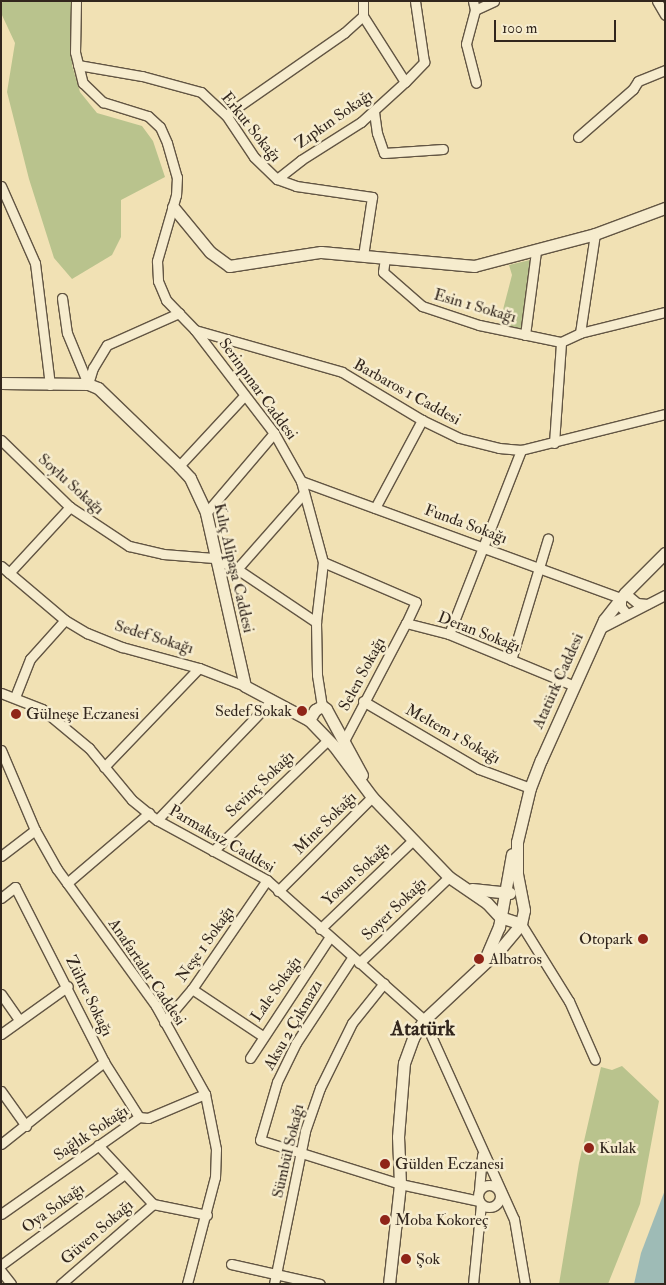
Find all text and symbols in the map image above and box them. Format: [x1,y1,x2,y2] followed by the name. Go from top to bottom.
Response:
[496,10,618,42] scale bar
[502,19,537,38] text: 100 m
[291,85,377,153] street label: Zıpkın Sokağı
[217,88,285,166] street label: Erkut Sokağı
[432,285,518,327] street label: Esin 1 Sokağı
[215,334,301,444] street label: Serinpınar Caddesi
[350,355,464,429] street label: Barbaros 1 Caddesi
[34,449,108,519] street label: Soylu Sokağı
[422,500,510,548] street label: Funda Sokağı
[210,501,258,635] street label: Kılıç Alipaşa Caddesi
[435,608,523,656] street label: Deran Sokağı
[112,616,196,658] street label: Sedef Sokağı
[528,630,588,732] street label: Atatürk Caddesi
[335,634,389,714] street label: Selen Sokağı
[402,700,504,768] street label: Meltem 1 Sokağı
[215,701,292,721] place label: Sedef Sokak
[26,704,139,724] place label: Gülneşe Eczanesi
[296,705,308,717] marker: Sedef Sokak
[10,708,22,720] marker: Gülneşe Eczanesi
[222,747,298,821] street label: Sevinç Sokağı
[290,788,360,858] street label: Mine Sokağı
[166,801,278,877] street label: Parmaksız Caddesi
[318,838,394,910] street label: Yosun Sokağı
[358,874,430,944] street label: Soyer Sokağı
[172,902,238,986] street label: Neşe 1 Sokağı
[104,915,190,1029] street label: Anafartalar Caddesi
[579,929,633,949] place label: Otopark
[637,933,649,945] marker: Otopark
[489,949,542,969] place label: Albatros
[61,953,117,1039] street label: Zühre Sokağı
[247,953,305,1025] street label: Lale Sokağı
[473,953,485,965] marker: Albatros
[259,977,327,1073] street label: Aksu 2 Çıkmazı
[391,1016,455,1042] district label: Atatürk
[50,1101,132,1165] street label: Sağlık Sokağı
[268,1102,308,1200] street label: Sümbül Sokağı
[599,1138,637,1158] place label: Kulak
[583,1142,595,1154] marker: Kulak
[395,1154,504,1174] place label: Gülden Eczanesi
[379,1158,391,1170] marker: Gülden Eczanesi
[18,1179,88,1237] street label: Oya Sokağı
[57,1195,137,1269] street label: Güven Sokağı
[395,1210,488,1230] place label: Moba Kokoreç
[379,1214,391,1226] marker: Moba Kokoreç
[416,1249,440,1269] place label: Şok
[400,1253,412,1265] marker: Şok

